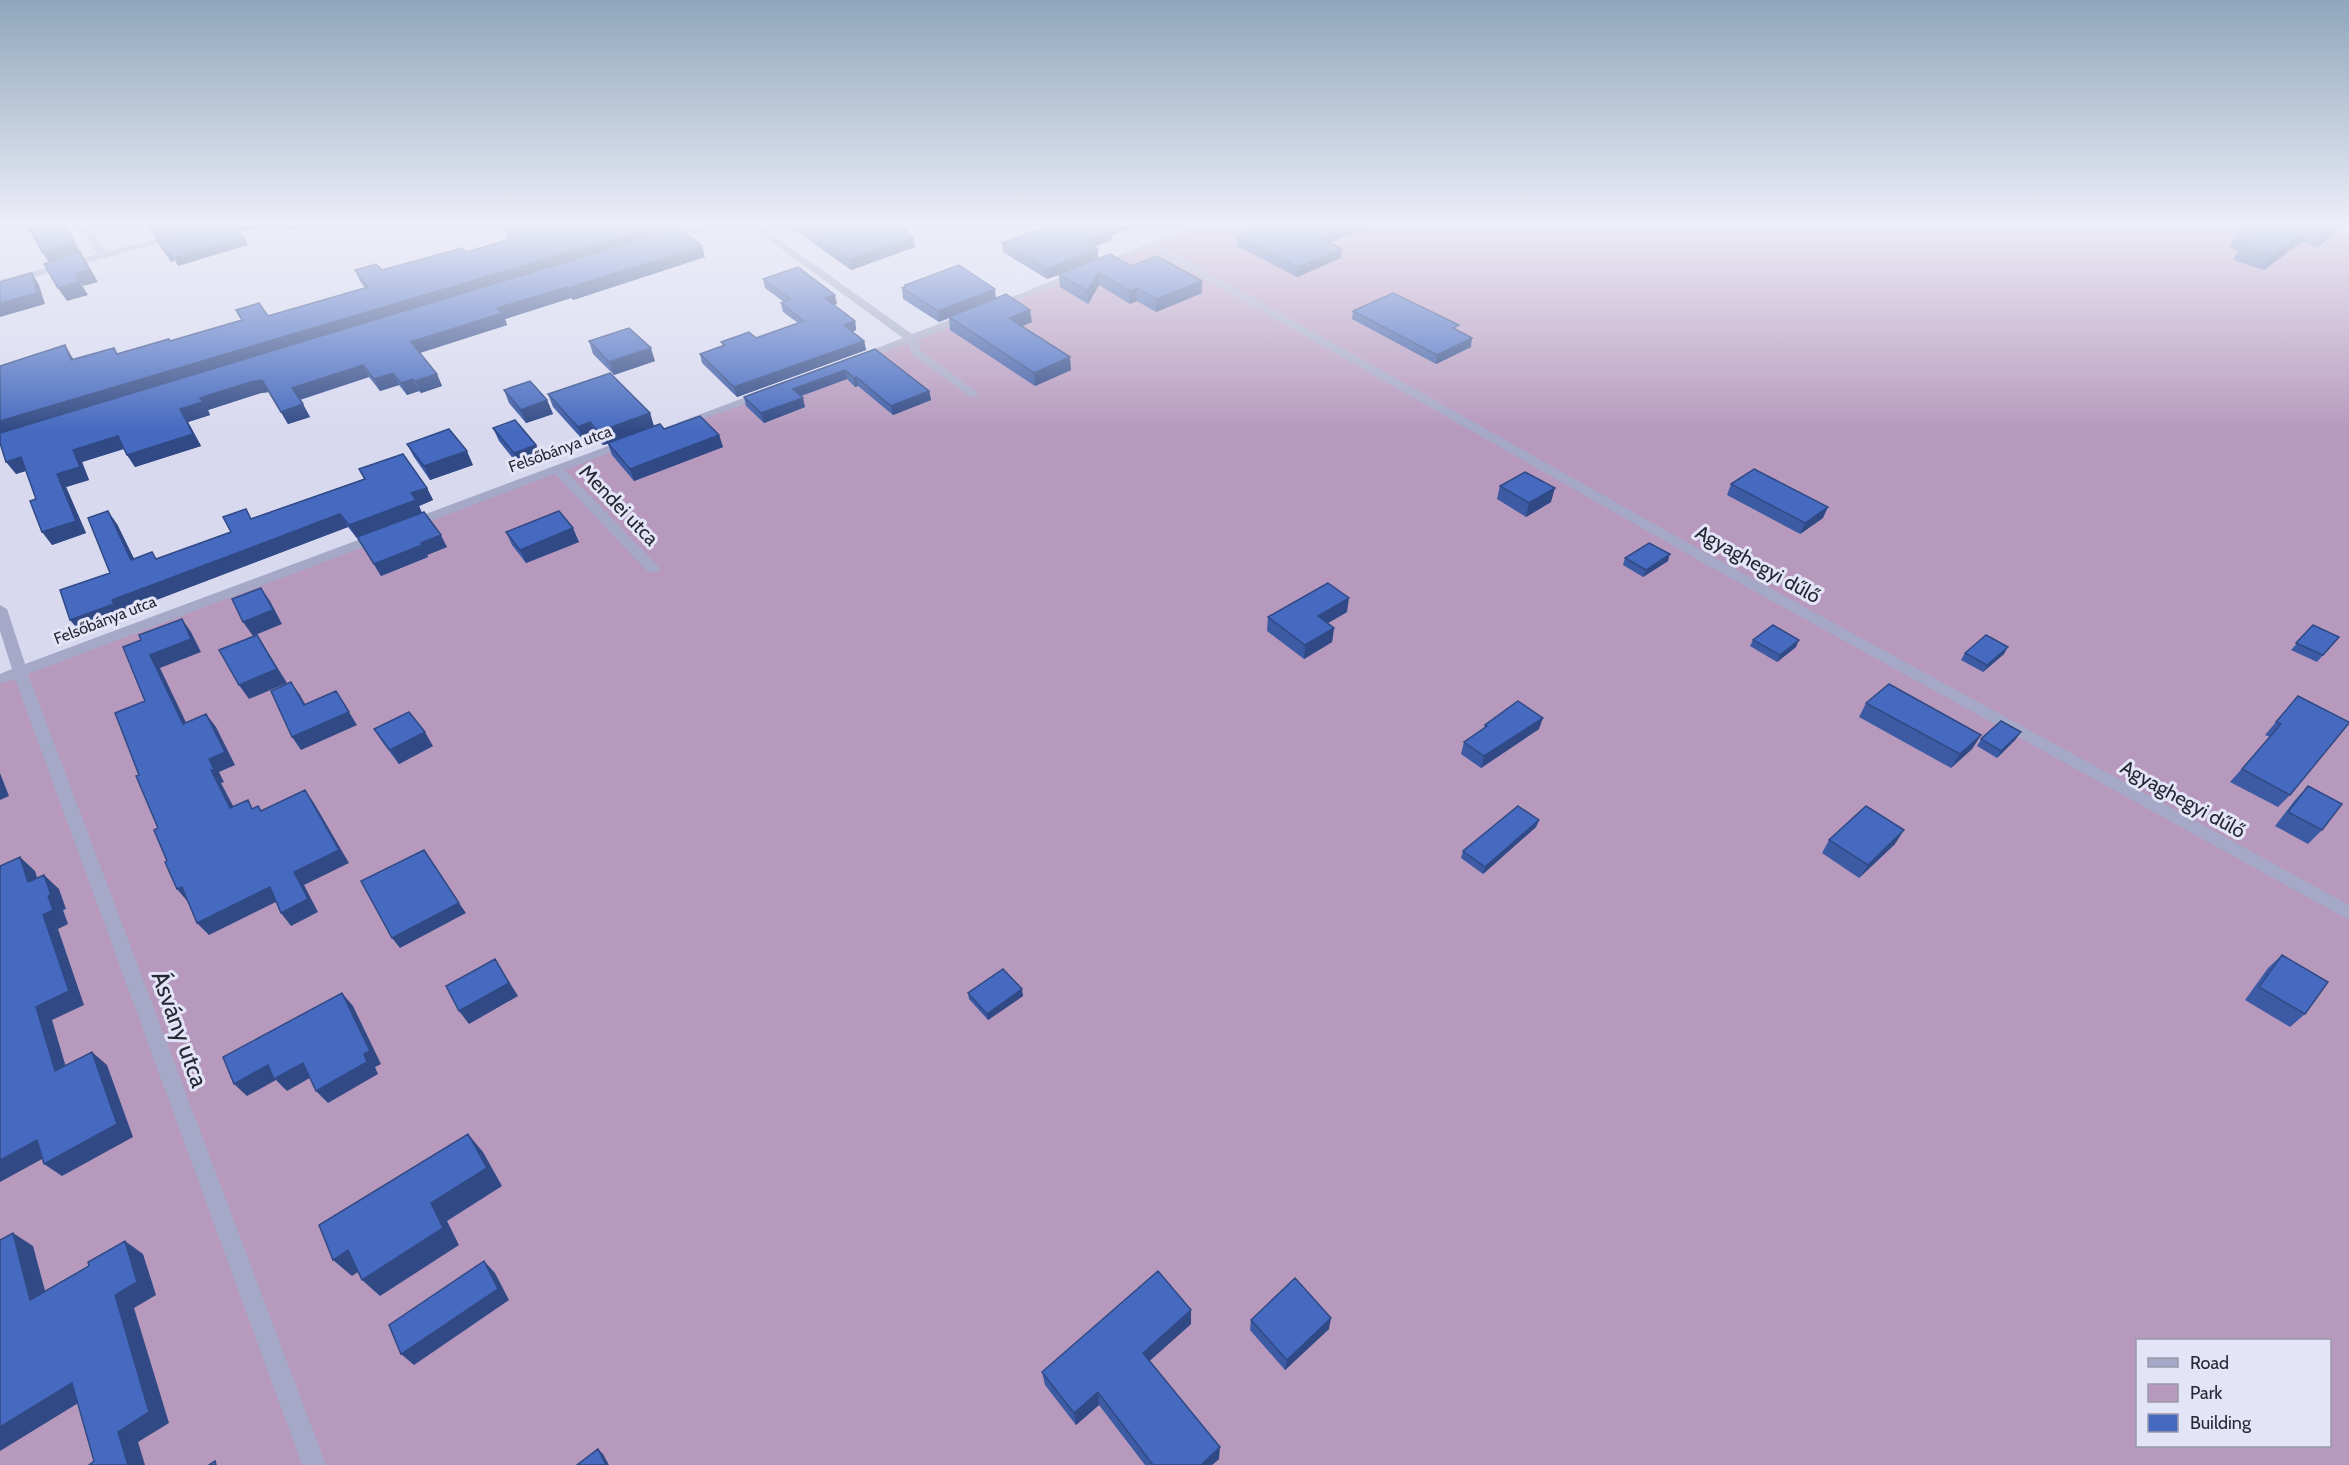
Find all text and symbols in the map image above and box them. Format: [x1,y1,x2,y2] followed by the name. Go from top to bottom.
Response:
[506,421,614,476] street label: Felsőbánya utca
[574,460,664,551] street label: Mendei utca
[1691,520,1825,608] street label: Agyaghegyi dűlő
[51,592,159,648] street label: Felsőbánya utca
[2116,755,2250,843] street label: Agyaghegyi dűlő
[146,967,215,1091] street label: Ásvány utca
[2136,1339,2331,1447] legend
[2190,1352,2229,1374] text: Road
[2190,1382,2223,1404] text: Park
[2190,1412,2252,1434] text: Building

